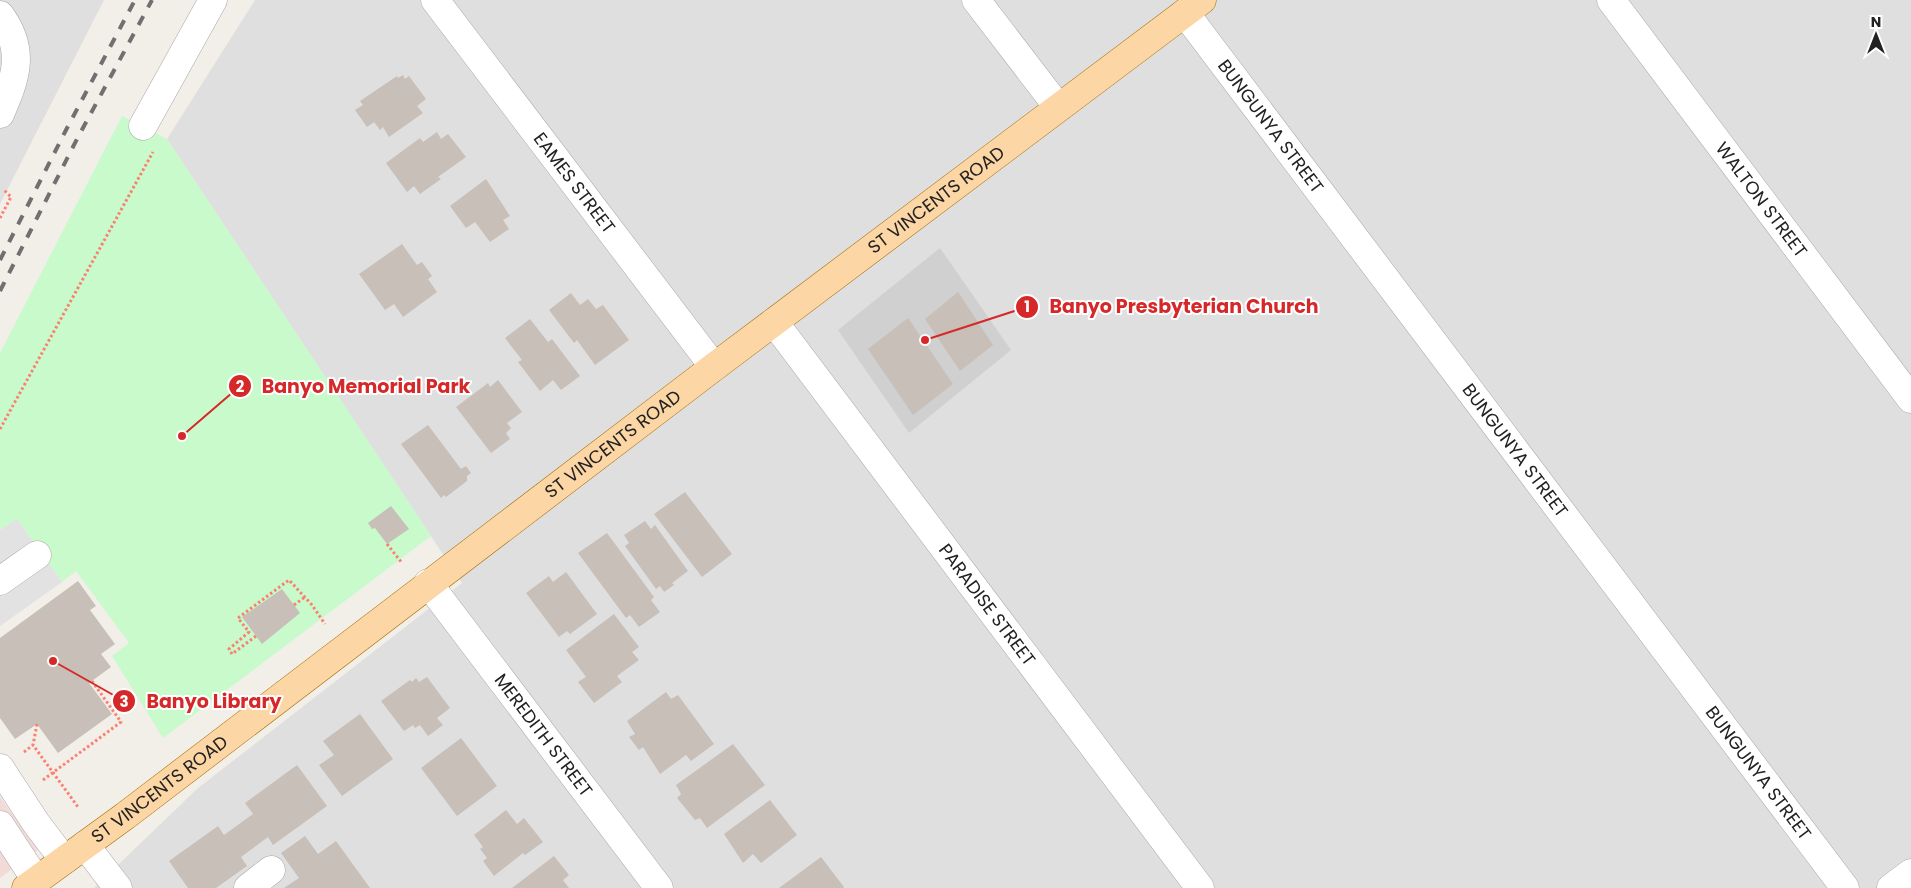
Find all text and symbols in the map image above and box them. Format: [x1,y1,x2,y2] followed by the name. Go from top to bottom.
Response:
[1851,10,1901,60] north arrow
[1871,12,1881,32] text: N
[1212,54,1330,198] street label: BUNGUNYA STREET
[528,127,621,239] street label: EAMES STREET
[1710,137,1813,263] street label: WALTON STREET
[862,140,1009,259] street label: ST VINCENTS ROAD
[1014,290,1328,324] callout: Banyo Presbyterian Church
[1050,293,1318,320] text: Banyo Presbyterian Church
[1024,296,1030,317] text: 1
[227,369,481,403] callout: Banyo Memorial Park
[262,373,471,400] text: Banyo Memorial Park
[236,376,245,397] text: 2
[1457,378,1574,522] street label: BUNGUNYA STREET
[539,384,686,504] street label: ST VINCENTS ROAD
[933,538,1042,671] street label: PARADISE STREET
[489,668,599,802] street label: MEREDITH STREET
[111,684,292,718] callout: Banyo Library
[146,688,283,715] text: Banyo Library
[119,691,129,712] text: 3
[1700,701,1817,845] street label: BUNGUNYA STREET
[86,729,233,849] street label: ST VINCENTS ROAD

